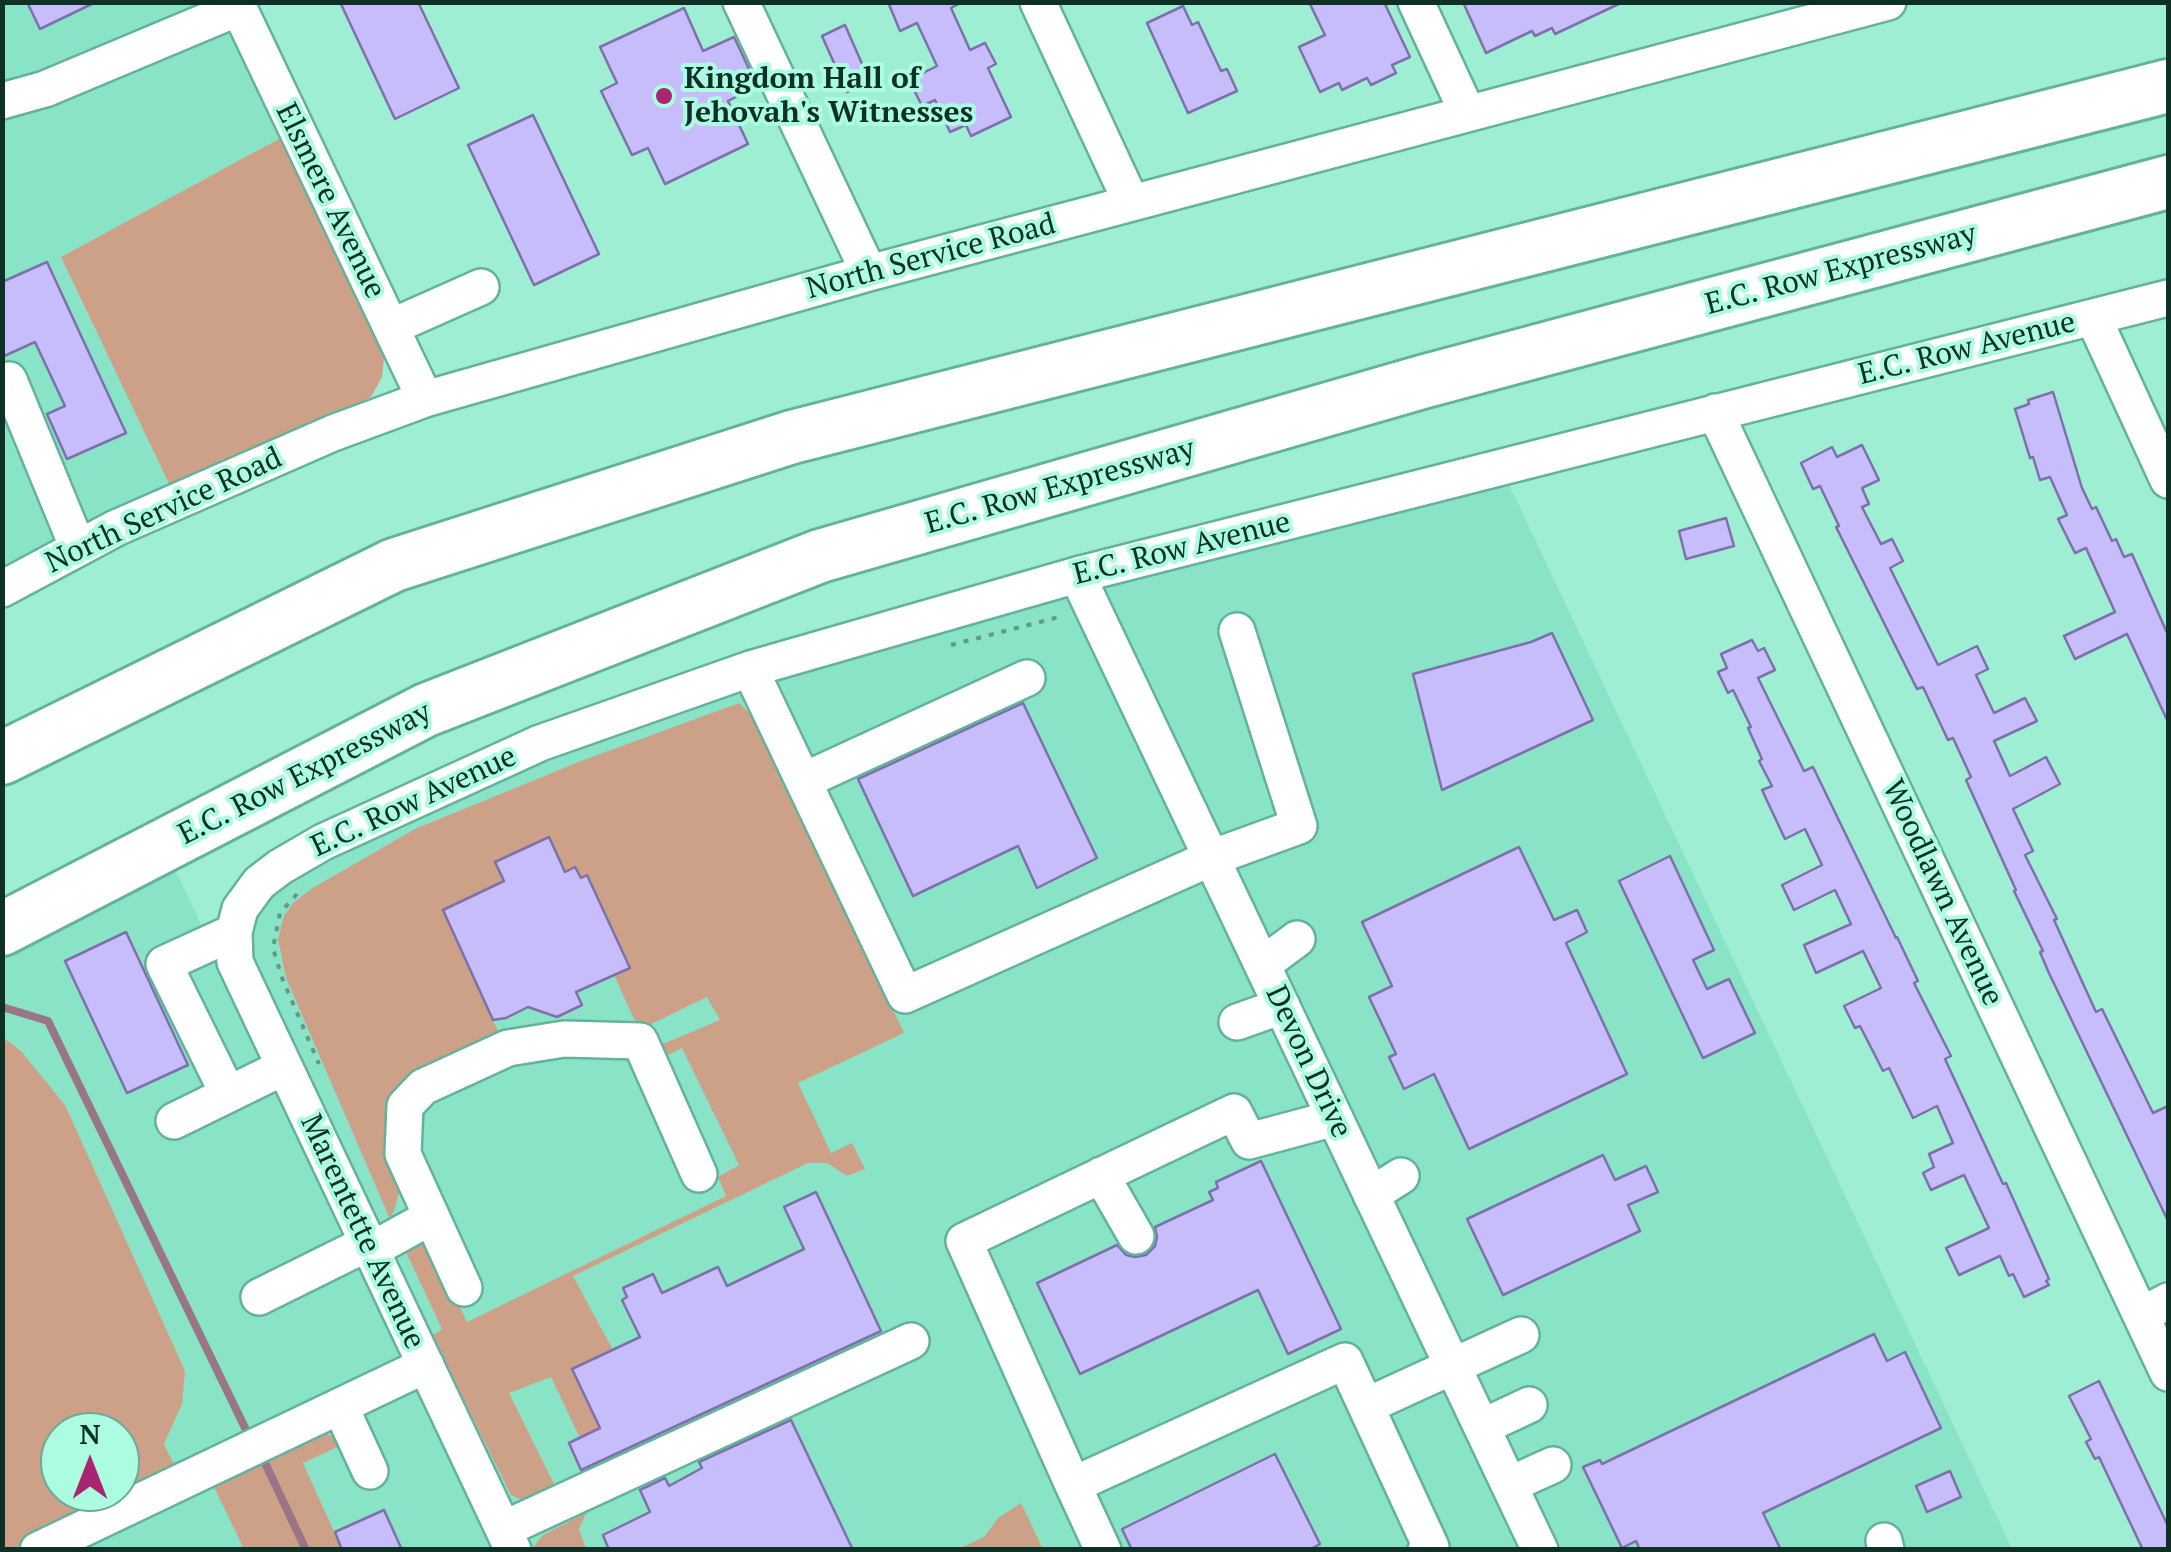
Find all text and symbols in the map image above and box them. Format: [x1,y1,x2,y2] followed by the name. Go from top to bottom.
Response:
[684,61,973,132] place label: Kingdom Hall of Jehovah's Witnesses
[653,85,675,107] marker: Kingdom Hall of Jehovah's Witnesses
[267,98,393,304] street label: Elsmere Avenue
[803,206,1059,308] street label: North Service Road
[1702,217,1980,323] street label: E.C. Row Expressway
[1855,305,2079,393] street label: E.C. Row Avenue
[921,431,1199,543] street label: E.C. Row Expressway
[40,441,288,581] street label: North Service Road
[1070,505,1294,593] street label: E.C. Row Avenue
[173,695,437,853] street label: E.C. Row Expressway
[306,739,522,865] street label: E.C. Row Avenue
[1874,774,2010,1012] street label: Woodlawn Avenue
[1257,980,1359,1144] street label: Devon Drive
[292,1109,432,1355] street label: Marentette Avenue
[40,1412,140,1512] north arrow
[79,1415,101,1452] text: N

